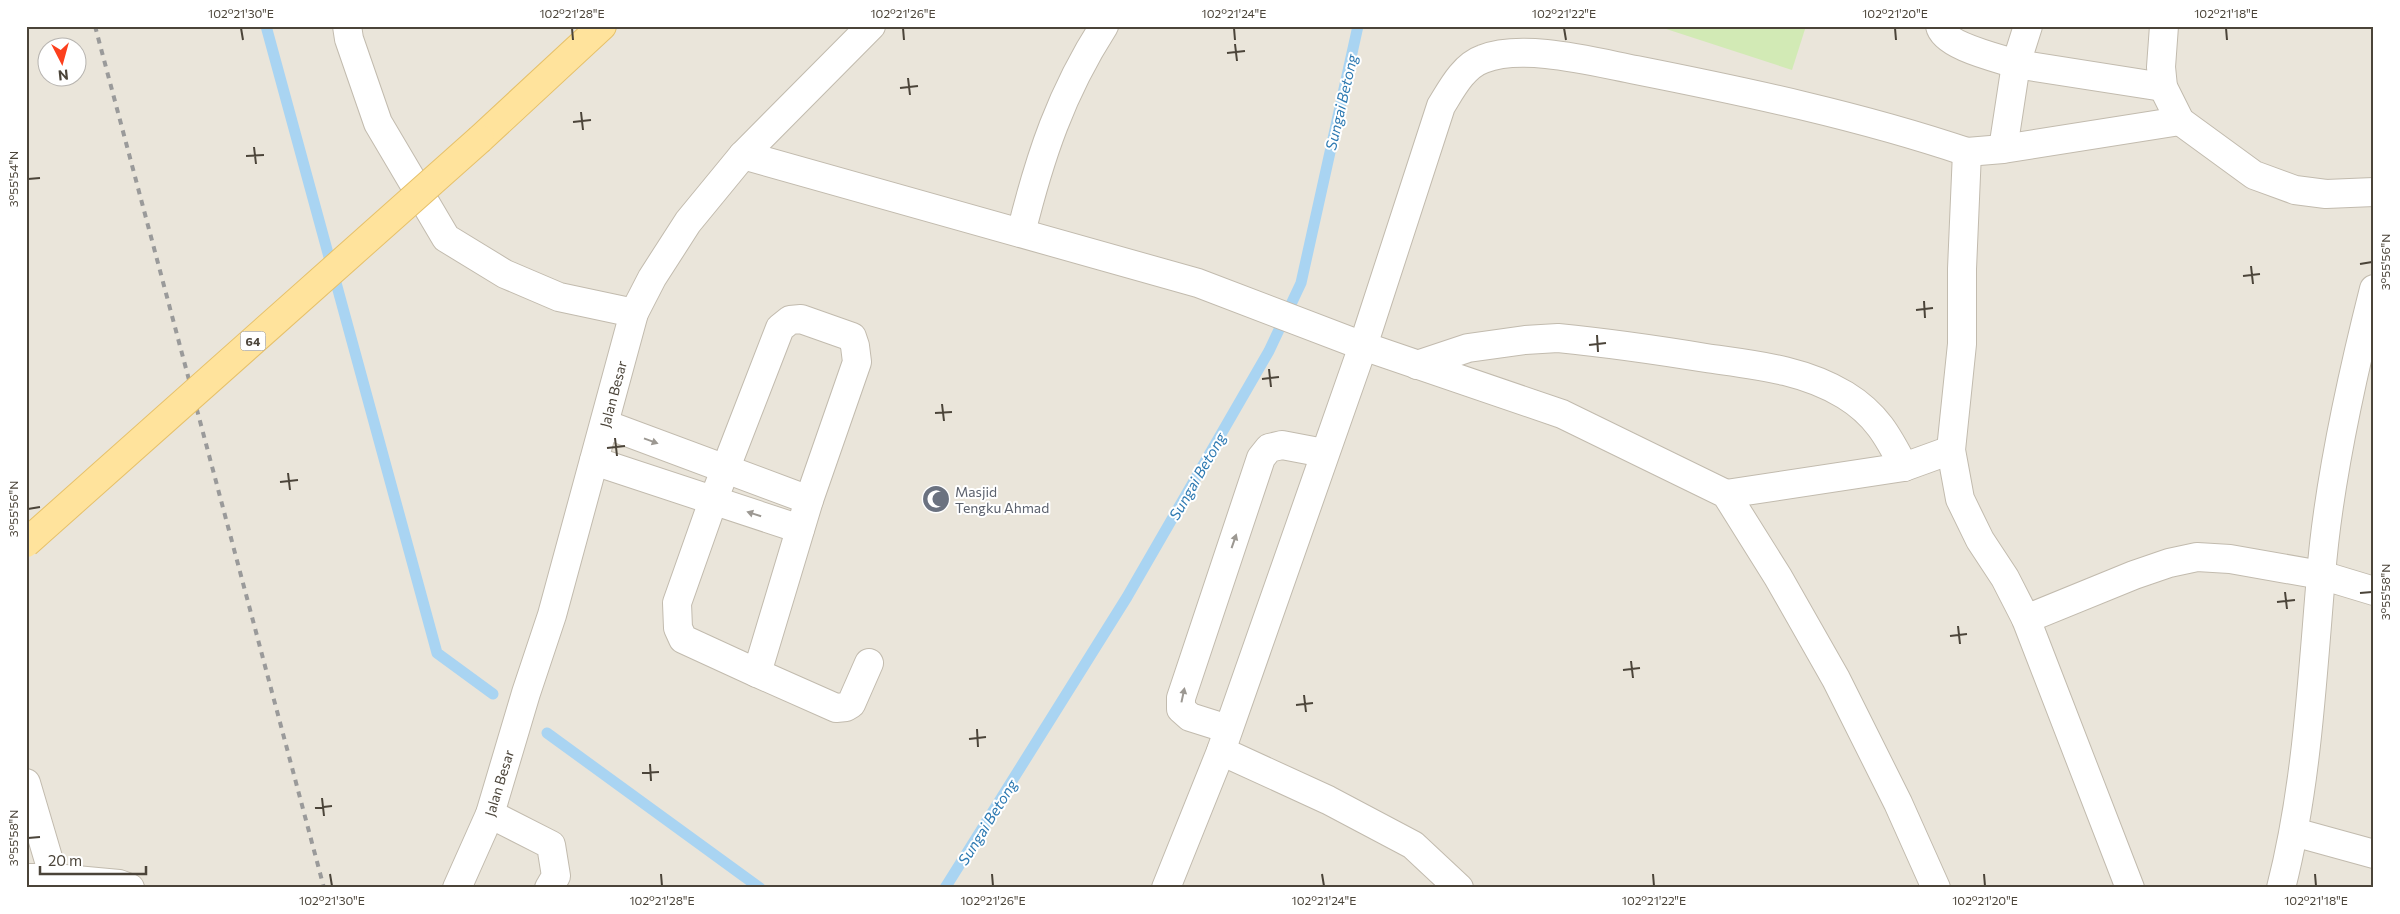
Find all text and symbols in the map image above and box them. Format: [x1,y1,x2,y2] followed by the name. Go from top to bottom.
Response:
[208,6,274,20] text: 102°21'30"E
[539,6,605,20] text: 102°21'28"E
[870,6,936,20] text: 102°21'26"E
[1202,6,1266,20] text: 102°21'24"E
[1532,6,1596,20] text: 102°21'22"E
[1862,6,1928,20] text: 102°21'20"E
[2194,6,2258,20] text: 102°21'18"E
[38,38,88,88] north arrow
[1321,52,1361,152] water label: Sungai Betong
[57,66,70,84] text: N
[6,151,20,207] text: 3°55'54"N
[2378,234,2392,290] text: 3°55'56"N
[240,332,266,351] road number: 64
[596,358,630,429] street label: Jalan Besar
[1165,428,1230,523] water label: Sungai Betong
[644,437,659,445] one-way arrow
[6,481,20,537] text: 3°55'56"N
[955,483,1049,516] place label: Masjid Tengku Ahmad
[921,484,951,514] mosque icon: Masjid Tengku Ahmad
[746,510,761,518] one-way arrow
[1230,533,1238,548] one-way arrow
[2378,564,2392,620] text: 3°55'58"N
[1179,687,1187,702] one-way arrow
[481,747,517,818] street label: Jalan Besar
[954,775,1021,868] water label: Sungai Betong
[6,810,20,866] text: 3°55'58"N
[40,844,146,876] scale bar
[48,851,82,869] text: 20 m
[299,893,365,907] text: 102°21'30"E
[629,893,695,907] text: 102°21'28"E
[960,893,1026,907] text: 102°21'26"E
[1292,893,1356,907] text: 102°21'24"E
[1622,893,1686,907] text: 102°21'22"E
[1952,893,2018,907] text: 102°21'20"E
[2284,893,2348,907] text: 102°21'18"E

